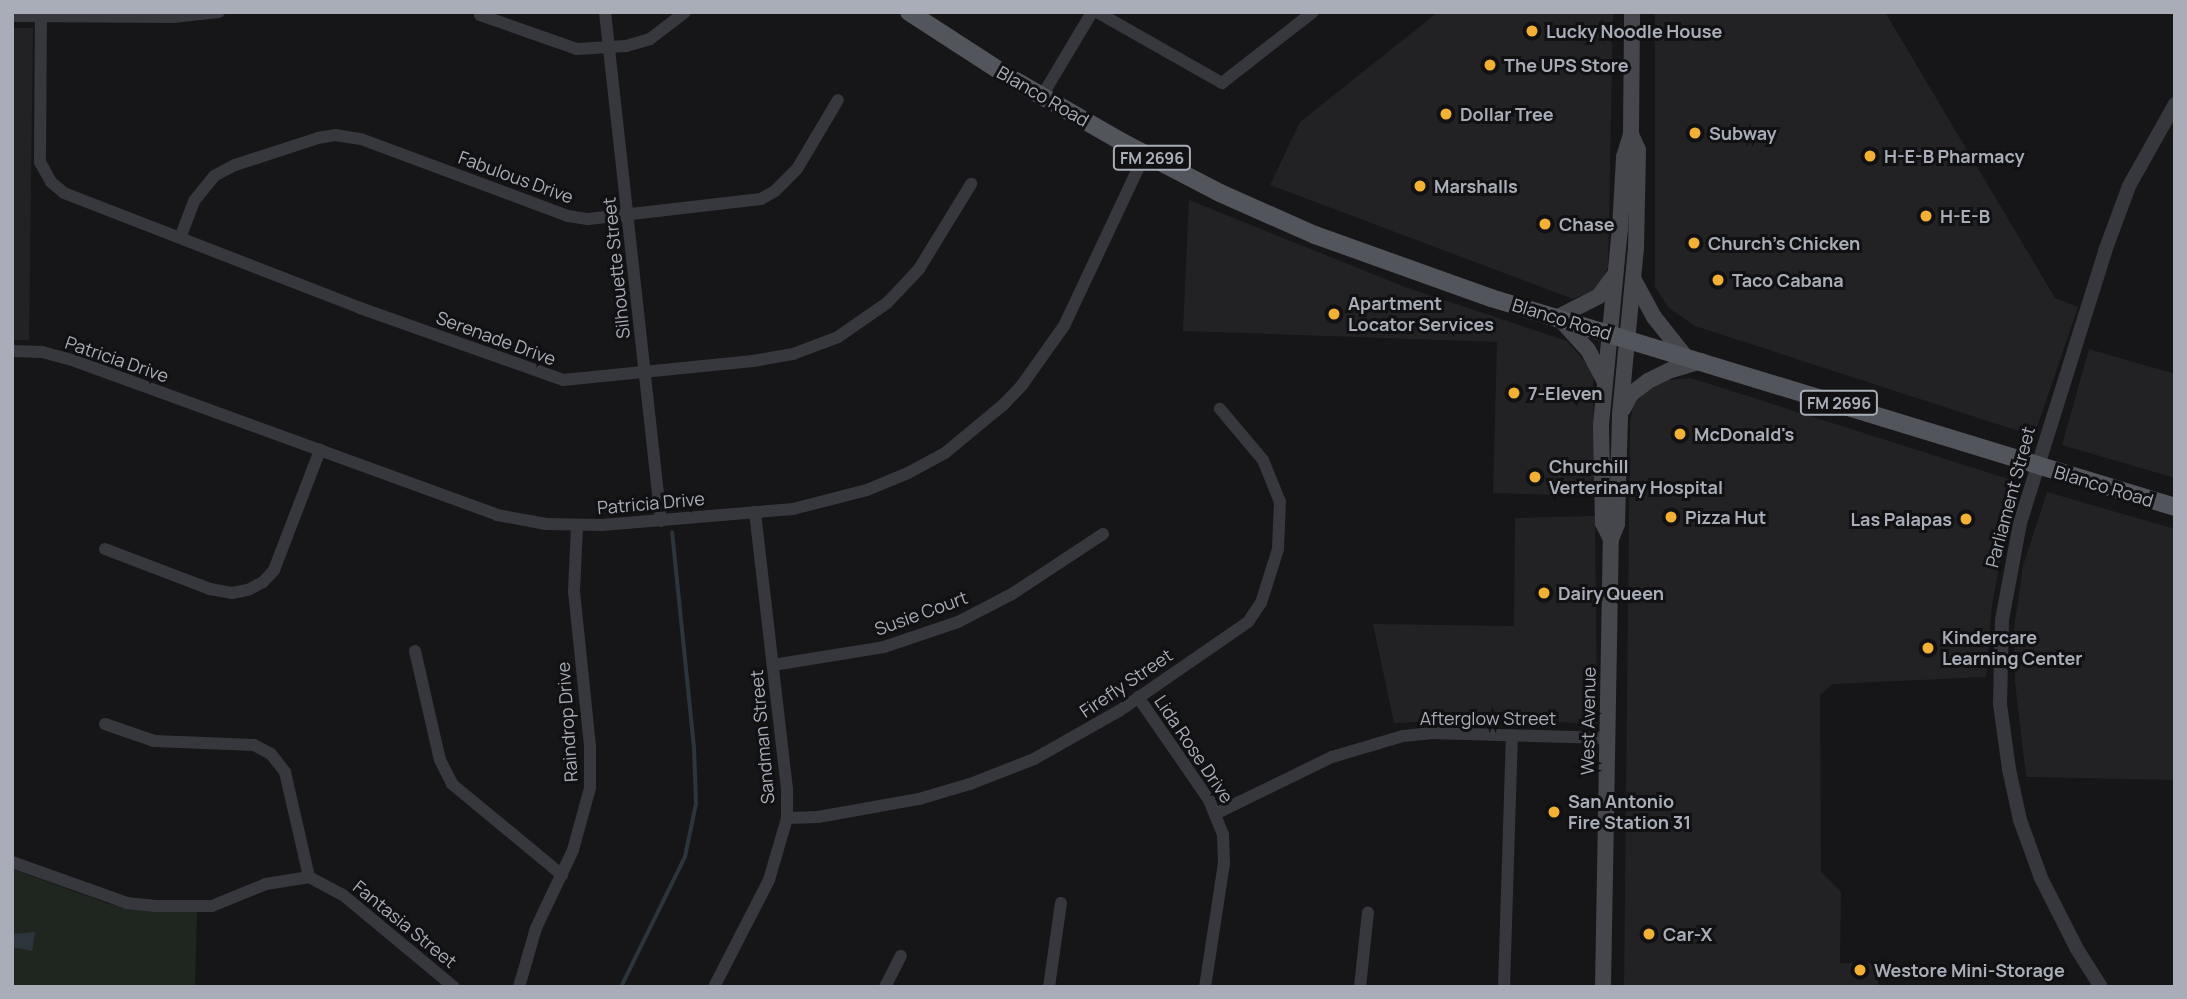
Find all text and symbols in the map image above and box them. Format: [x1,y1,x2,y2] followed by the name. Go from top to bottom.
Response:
[1546,20,1722,42] place label: Lucky Noodle House
[1524,23,1540,39] marker: Lucky Noodle House
[1504,54,1629,76] place label: The UPS Store
[1482,57,1498,73] marker: The UPS Store
[993,61,1093,131] street label: Blanco Road
[1460,103,1554,125] place label: Dollar Tree
[1438,106,1454,122] marker: Dollar Tree
[1709,122,1777,144] place label: Subway
[1687,125,1703,141] marker: Subway
[1884,145,2025,167] place label: H-E-B Pharmacy
[456,146,576,208] street label: Fabulous Drive
[1112,146,1192,170] road number: FM 2696
[1862,148,1878,164] marker: H-E-B Pharmacy
[1434,175,1518,197] place label: Marshalls
[1412,178,1428,194] marker: Marshalls
[598,196,634,340] street label: Silhouette Street
[1940,205,1990,227] place label: H-E-B
[1918,208,1934,224] marker: H-E-B
[1559,213,1615,235] place label: Chase
[1537,216,1553,232] marker: Chase
[1708,232,1860,254] place label: Church's Chicken
[1686,235,1702,251] marker: Church's Chicken
[1732,269,1844,291] place label: Taco Cabana
[1710,272,1726,288] marker: Taco Cabana
[1348,293,1494,336] place label: Apartment Locator Services
[1510,294,1614,344] street label: Blanco Road
[433,306,559,370] street label: Serenade Drive
[1326,306,1342,322] marker: Apartment Locator Services
[62,331,172,387] street label: Patricia Drive
[1528,382,1603,404] place label: 7-Eleven
[1506,385,1522,401] marker: 7-Eleven
[1799,390,1879,416] road number: FM 2696
[1694,423,1794,445] place label: McDonald's
[1981,424,2039,570] street label: Parliament Street
[1672,426,1688,442] marker: McDonald's
[1549,456,1723,498] place label: Churchill Verterinary Hospital
[2052,461,2156,511] street label: Blanco Road
[1527,469,1543,485] marker: Churchill Verterinary Hospital
[596,488,706,518] street label: Patricia Drive
[1685,506,1766,528] place label: Pizza Hut
[1850,508,1952,530] place label: Las Palapas
[1663,509,1679,525] marker: Pizza Hut
[1958,511,1974,527] marker: Las Palapas
[1558,582,1664,604] place label: Dairy Queen
[1536,585,1552,601] marker: Dairy Queen
[872,586,970,640] street label: Susie Court
[1942,627,2082,670] place label: Kindercare Learning Center
[1920,640,1936,656] marker: Kindercare Learning Center
[1075,644,1177,722] street label: Firefly Street
[552,661,582,783] street label: Raindrop Drive
[1576,667,1600,775] street label: West Avenue
[745,669,779,805] street label: Sandman Street
[1150,691,1238,807] street label: Lida Rose Drive
[1420,707,1556,729] street label: Afterglow Street
[1568,791,1691,834] place label: San Antonio Fire Station 31
[1546,804,1562,820] marker: San Antonio Fire Station 31
[349,876,461,972] street label: Fantasia Street
[1663,923,1712,945] place label: Car-X
[1641,926,1657,942] marker: Car-X
[1874,959,2065,981] place label: Westore Mini-Storage
[1852,962,1868,978] marker: Westore Mini-Storage

